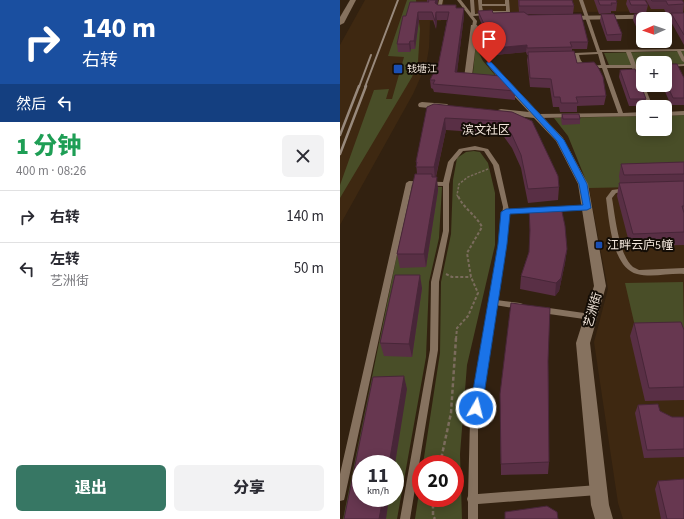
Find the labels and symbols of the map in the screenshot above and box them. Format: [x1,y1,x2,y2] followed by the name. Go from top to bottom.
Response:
[636,12,672,48] north arrow
[472,22,506,63] pin
[407,62,437,76] place label: 钱塘江
[392,63,404,75] marker: 钱塘江
[462,122,510,139] district label: 滨文社区
[607,237,673,254] place label: 江畔云庐5幢
[594,240,604,250] marker: 江畔云庐5幢
[580,290,606,330] street label: 艺洲街
[455,387,497,429] position arrow
[412,455,464,507] speed limit sign: 20

